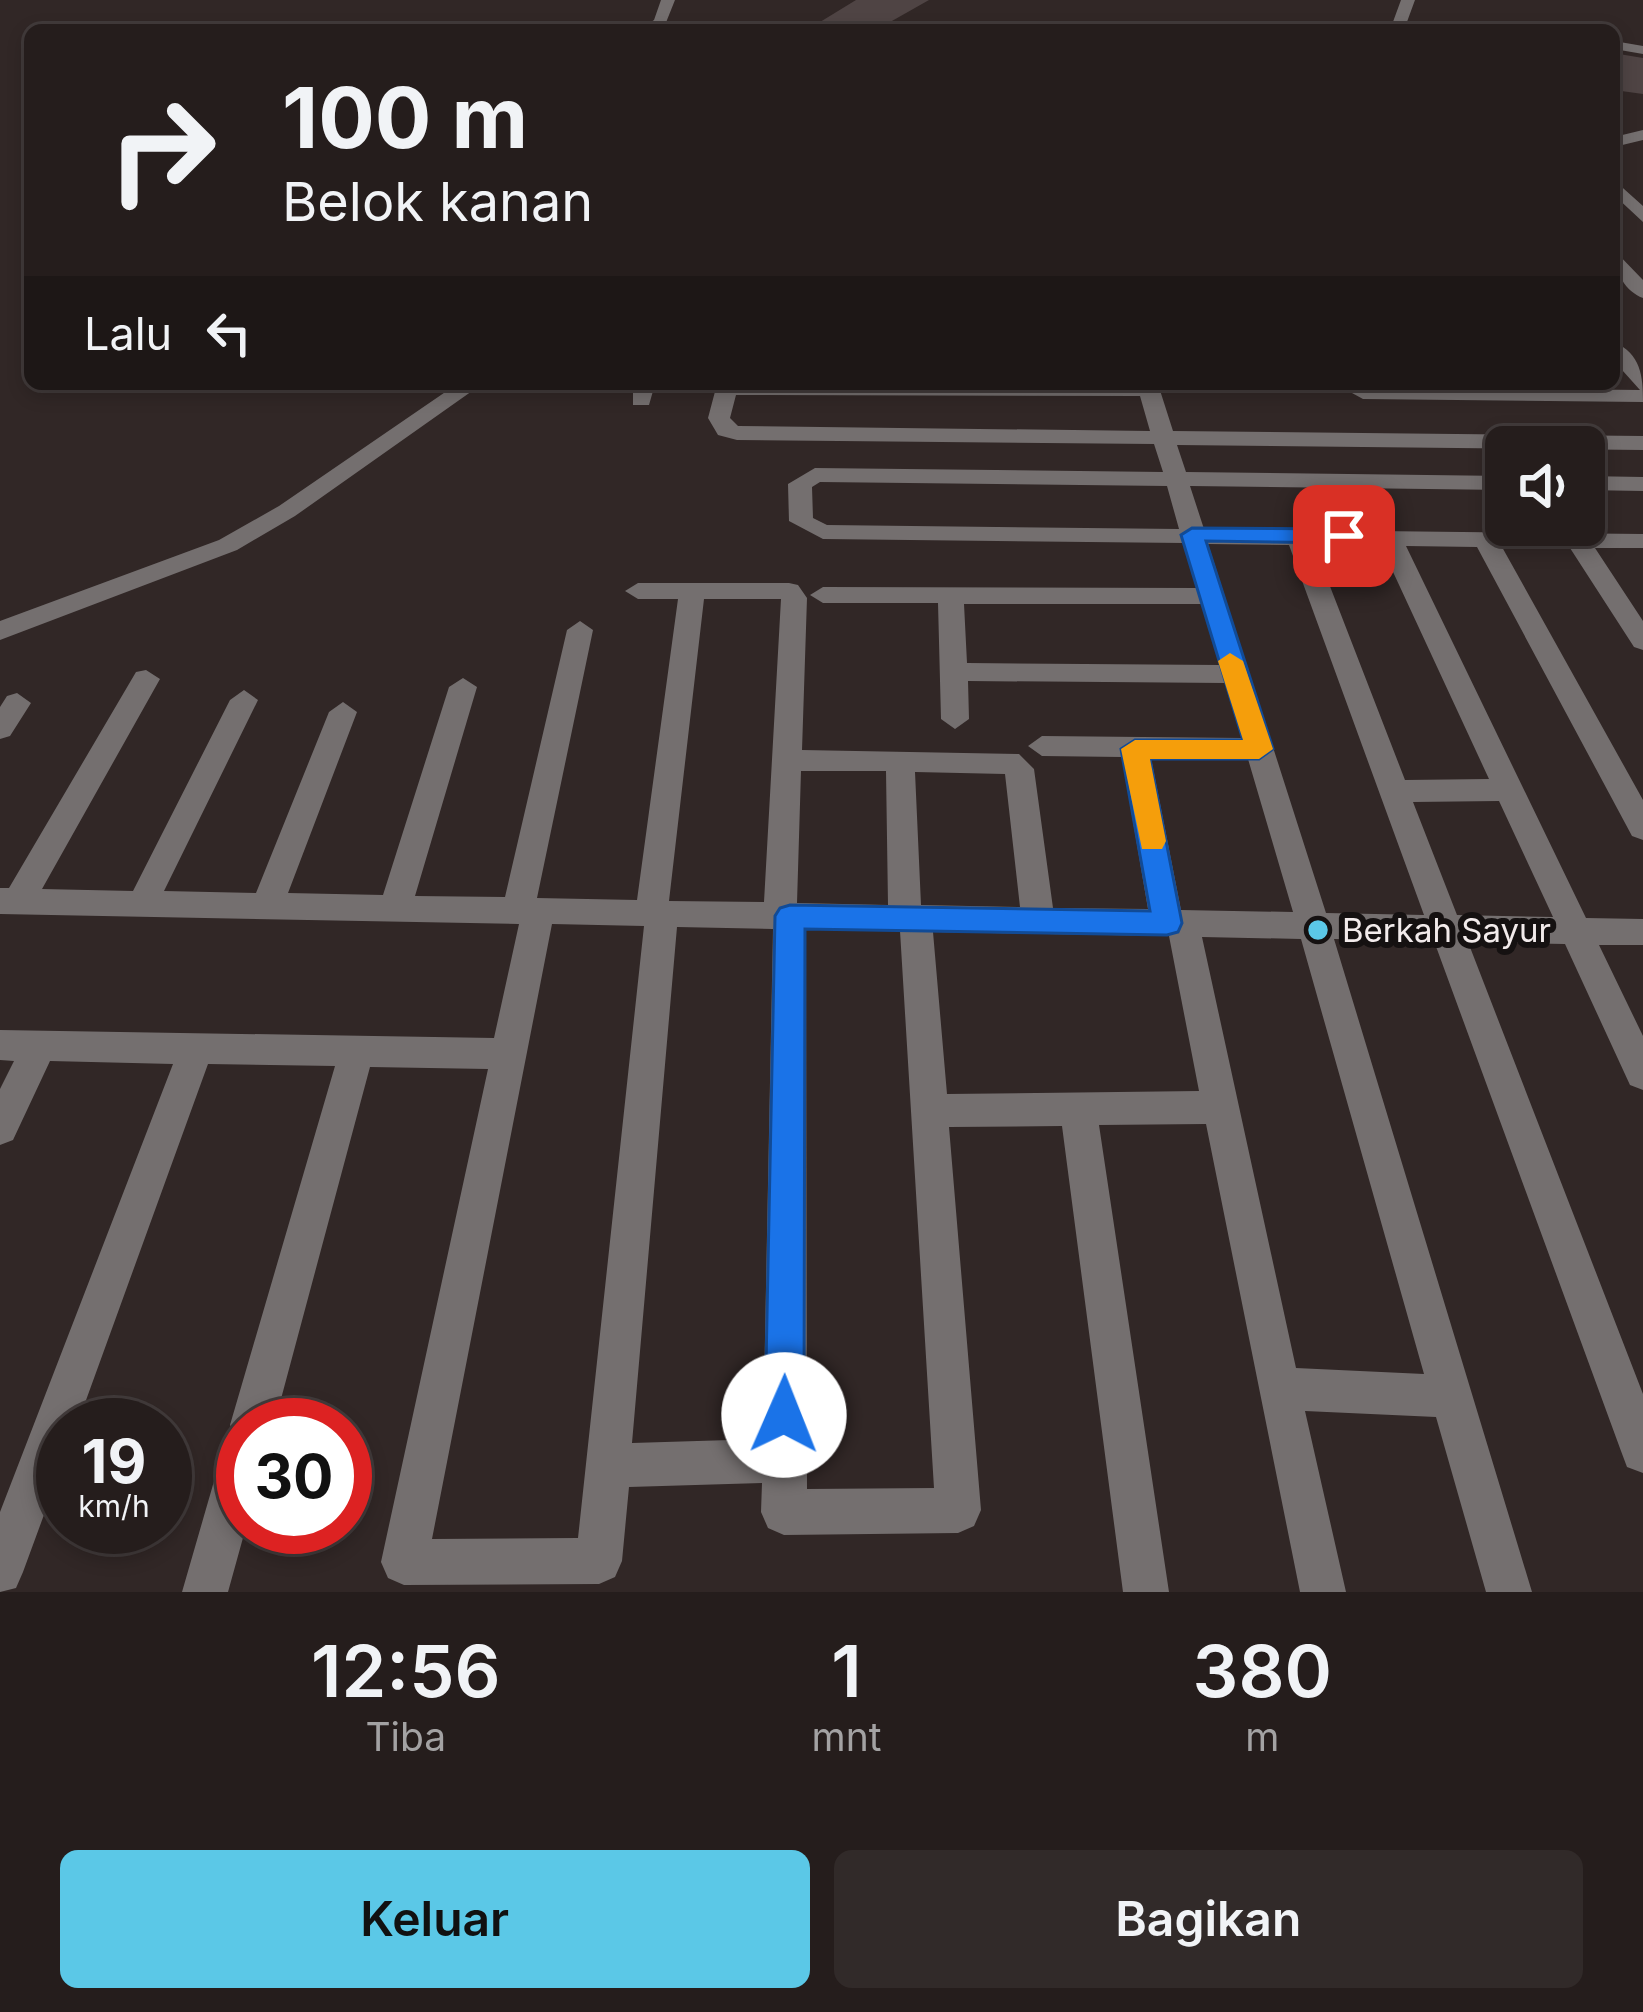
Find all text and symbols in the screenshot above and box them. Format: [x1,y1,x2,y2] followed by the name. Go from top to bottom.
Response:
[282,67,528,168] text: 100 m
[84,72,240,228] icon: right
[282,169,593,234] text: Belok kanan
[196,300,262,366] icon: left
[84,306,172,361] text: Lalu
[1485,426,1605,546] map controls
[1485,426,1605,546] button: sound
[1293,485,1395,587] pin
[1311,503,1377,569] icon: arrive
[1342,910,1551,950] place label: Berkah Sayur
[1305,917,1331,943] marker: Berkah Sayur
[721,1352,847,1478] position arrow
[216,1398,372,1554] speed limit sign: 30
[82,1425,146,1497] text: 19
[78,1488,150,1524] text: km/h
[311,1627,501,1714] text: 12:56
[831,1627,862,1714] text: 1
[1193,1627,1332,1714] text: 380
[365,1713,446,1760] text: Tiba
[812,1713,882,1760] text: mnt
[1245,1713,1279,1760] text: m
[60,1850,810,1988] button: Keluar
[834,1850,1583,1988] button: Bagikan

